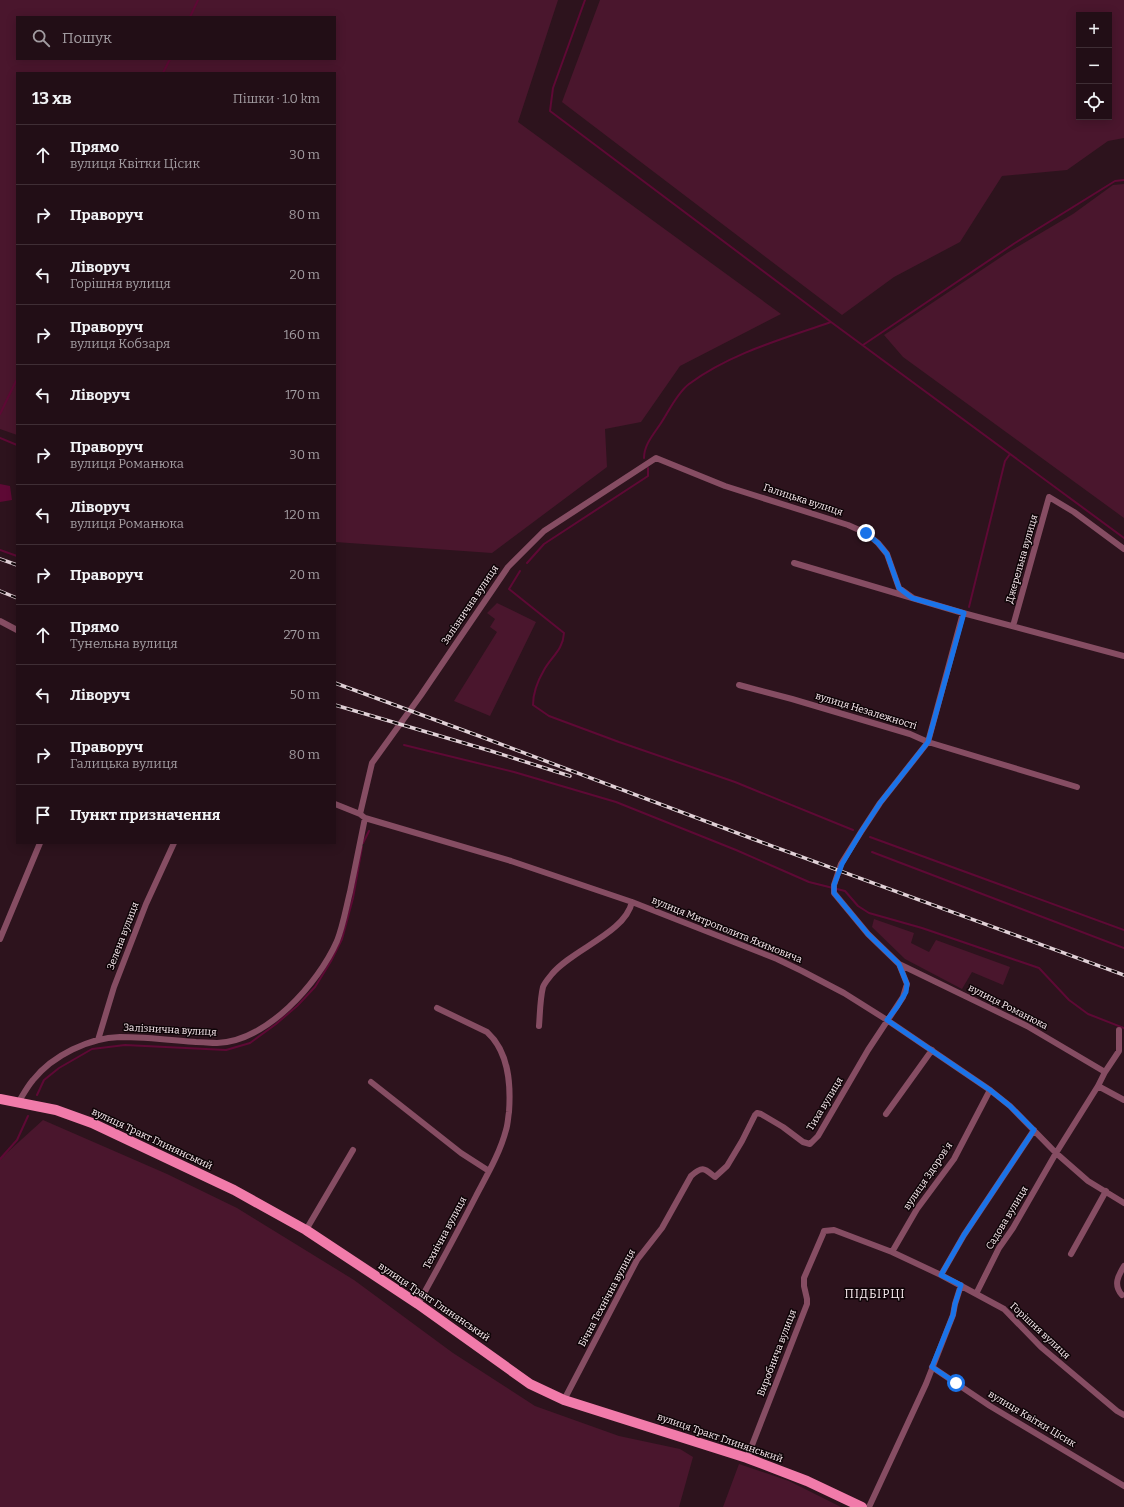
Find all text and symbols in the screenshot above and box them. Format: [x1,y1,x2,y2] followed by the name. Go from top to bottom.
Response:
[1076,12,1112,120] map controls
[1076,12,1112,48] button: +
[16,16,336,60] search box
[30,27,52,49] icon: search
[62,29,112,47] text: Пошук
[1076,48,1112,84] button: −
[1076,84,1112,120] button: locate
[32,88,71,109] text: 13 хв
[233,91,320,106] text: Пішки · 1.0 km
[70,138,119,156] text: Прямо
[32,144,54,166] icon: ahead
[289,147,320,162] text: 30 m
[70,156,200,171] text: вулиця Квітки Цісик
[32,204,54,226] icon: right
[70,206,143,224] text: Праворуч
[289,207,320,222] text: 80 m
[70,258,130,276] text: Ліворуч
[32,264,54,286] icon: left
[290,267,320,282] text: 20 m
[70,276,171,291] text: Горішня вулиця
[70,318,143,336] text: Праворуч
[32,324,54,346] icon: right
[284,327,320,342] text: 160 m
[70,336,170,351] text: вулиця Кобзаря
[32,384,54,406] icon: left
[70,386,130,404] text: Ліворуч
[285,387,320,402] text: 170 m
[70,438,143,456] text: Праворуч
[32,444,54,466] icon: right
[289,447,320,462] text: 30 m
[70,456,184,471] text: вулиця Романюка
[762,481,845,519] street label: Галицька вулиця
[70,498,130,516] text: Ліворуч
[32,504,54,526] icon: left
[284,507,320,522] text: 120 m
[1004,513,1041,605] street label: Джерельна вулиця
[70,516,184,531] text: вулиця Романюка
[857,524,875,542] route end
[439,563,501,647] street label: Залізнична вулиця
[32,564,54,586] icon: right
[70,566,143,584] text: Праворуч
[290,567,320,582] text: 20 m
[70,618,119,636] text: Прямо
[32,624,54,646] icon: ahead
[283,627,320,642] text: 270 m
[70,636,178,651] text: Тунельна вулиця
[32,684,54,706] icon: left
[70,686,130,704] text: Ліворуч
[290,687,320,702] text: 50 m
[814,690,918,732] street label: вулиця Незалежності
[70,738,143,756] text: Праворуч
[32,744,54,766] icon: right
[289,747,320,762] text: 80 m
[70,756,178,771] text: Галицька вулиця
[32,804,54,826] icon: arrive
[70,806,220,824] text: Пункт призначення
[650,894,805,966] street label: вулиця Митрополита Яхимовича
[105,900,142,972] street label: Зелена вулиця
[966,982,1050,1032] street label: вулиця Романюка
[123,1022,217,1038] street label: Залізнична вулиця
[804,1075,846,1133] street label: Тиха вулиця
[90,1106,215,1173] street label: вулиця Тракт Глинянський
[901,1140,955,1212] street label: вулиця Здоров'я
[983,1184,1031,1252] street label: Садова вулиця
[421,1194,469,1271] street label: Технічна вулиця
[576,1247,638,1349] street label: Бічна Технічна вулиця
[376,1260,492,1344] street label: вулиця Тракт Глинянський
[844,1287,906,1301] district label: ПІДБІРЦІ
[1008,1300,1073,1362] street label: Горішня вулиця
[754,1307,799,1398] street label: Виробнича вулиця
[947,1374,965,1392] route start
[986,1388,1078,1450] street label: вулиця Квітки Цісик
[656,1411,785,1465] street label: вулиця Тракт Глинянський

